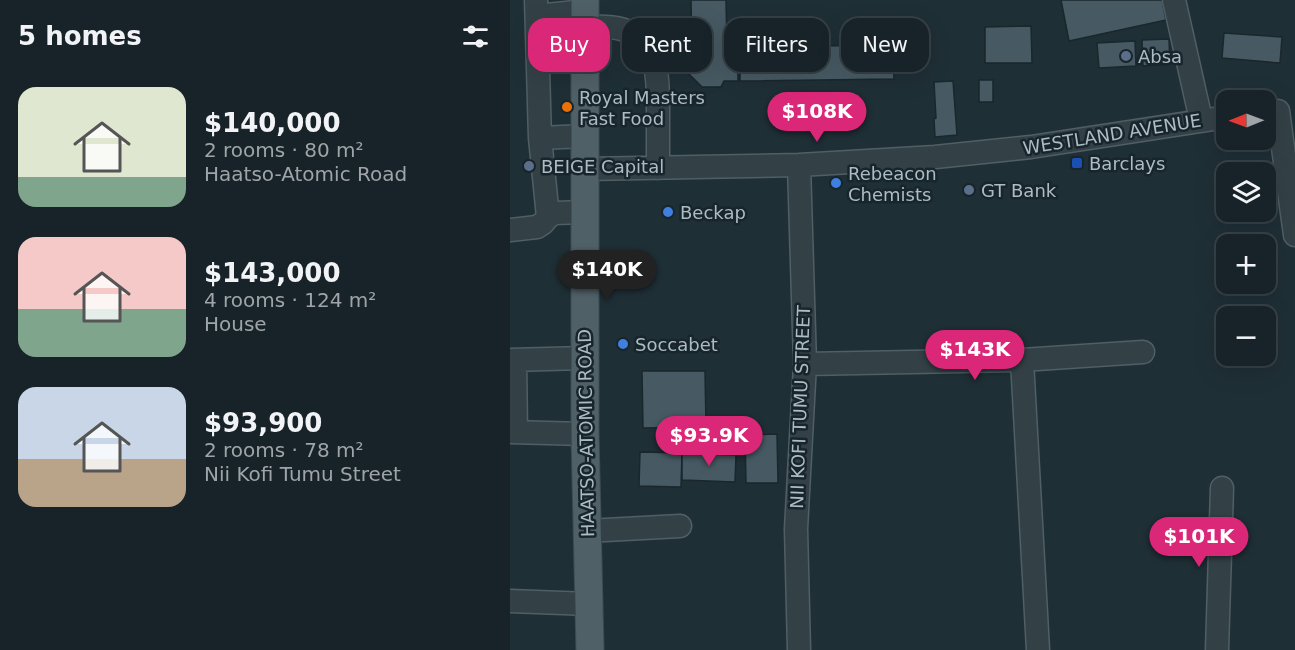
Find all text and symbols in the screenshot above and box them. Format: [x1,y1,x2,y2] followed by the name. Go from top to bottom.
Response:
[528,18,610,72] chip: Buy
[622,18,712,72] chip: Rent
[724,18,829,72] chip: Filters
[841,18,929,72] chip: New
[459,20,492,53] icon: filters
[18,21,142,51] text: 5 homes
[1138,46,1182,67] place label: Absa
[1119,49,1133,63] marker: Absa
[579,87,705,129] place label: Royal Masters Fast Food
[1216,90,1276,150] north arrow
[1216,90,1276,366] map controls
[775,92,859,143] pin: $108K
[781,99,853,123] text: $108K
[560,100,574,114] marker: Royal Masters Fast Food
[204,108,341,138] text: $140,000
[1021,110,1203,158] street label: WESTLAND AVENUE
[66,111,138,183] icon: home
[204,138,364,162] text: 2 rooms · 80 m²
[1089,153,1165,174] place label: Barclays
[541,156,664,177] place label: BEIGE Capital
[1070,156,1084,170] marker: Barclays
[522,159,536,173] marker: BEIGE Capital
[204,162,407,186] text: Haatso-Atomic Road
[1216,162,1276,222] button: layers
[848,163,937,205] place label: Rebeacon Chemists
[829,176,843,190] marker: Rebeacon Chemists
[981,180,1057,201] place label: GT Bank
[962,183,976,197] marker: GT Bank
[680,202,746,223] place label: Beckap
[661,205,675,219] marker: Beckap
[1216,234,1276,294] button: +
[565,250,649,301] pin: $140K
[571,257,643,281] text: $140K
[204,258,341,288] text: $143,000
[66,261,138,333] icon: home
[204,288,376,312] text: 4 rooms · 124 m²
[786,304,814,509] street label: NII KOFI TUMU STREET
[1216,306,1276,366] button: −
[204,312,267,336] text: House
[574,329,598,537] street label: HAATSO-ATOMIC ROAD
[933,330,1017,381] pin: $143K
[635,334,718,355] place label: Soccabet
[616,337,630,351] marker: Soccabet
[939,337,1011,361] text: $143K
[204,408,322,438] text: $93,900
[66,411,138,483] icon: home
[660,416,758,467] pin: $93.9K
[670,423,748,447] text: $93.9K
[204,438,364,462] text: 2 rooms · 78 m²
[204,462,401,486] text: Nii Kofi Tumu Street
[1157,517,1241,568] pin: $101K
[1163,524,1235,548] text: $101K

